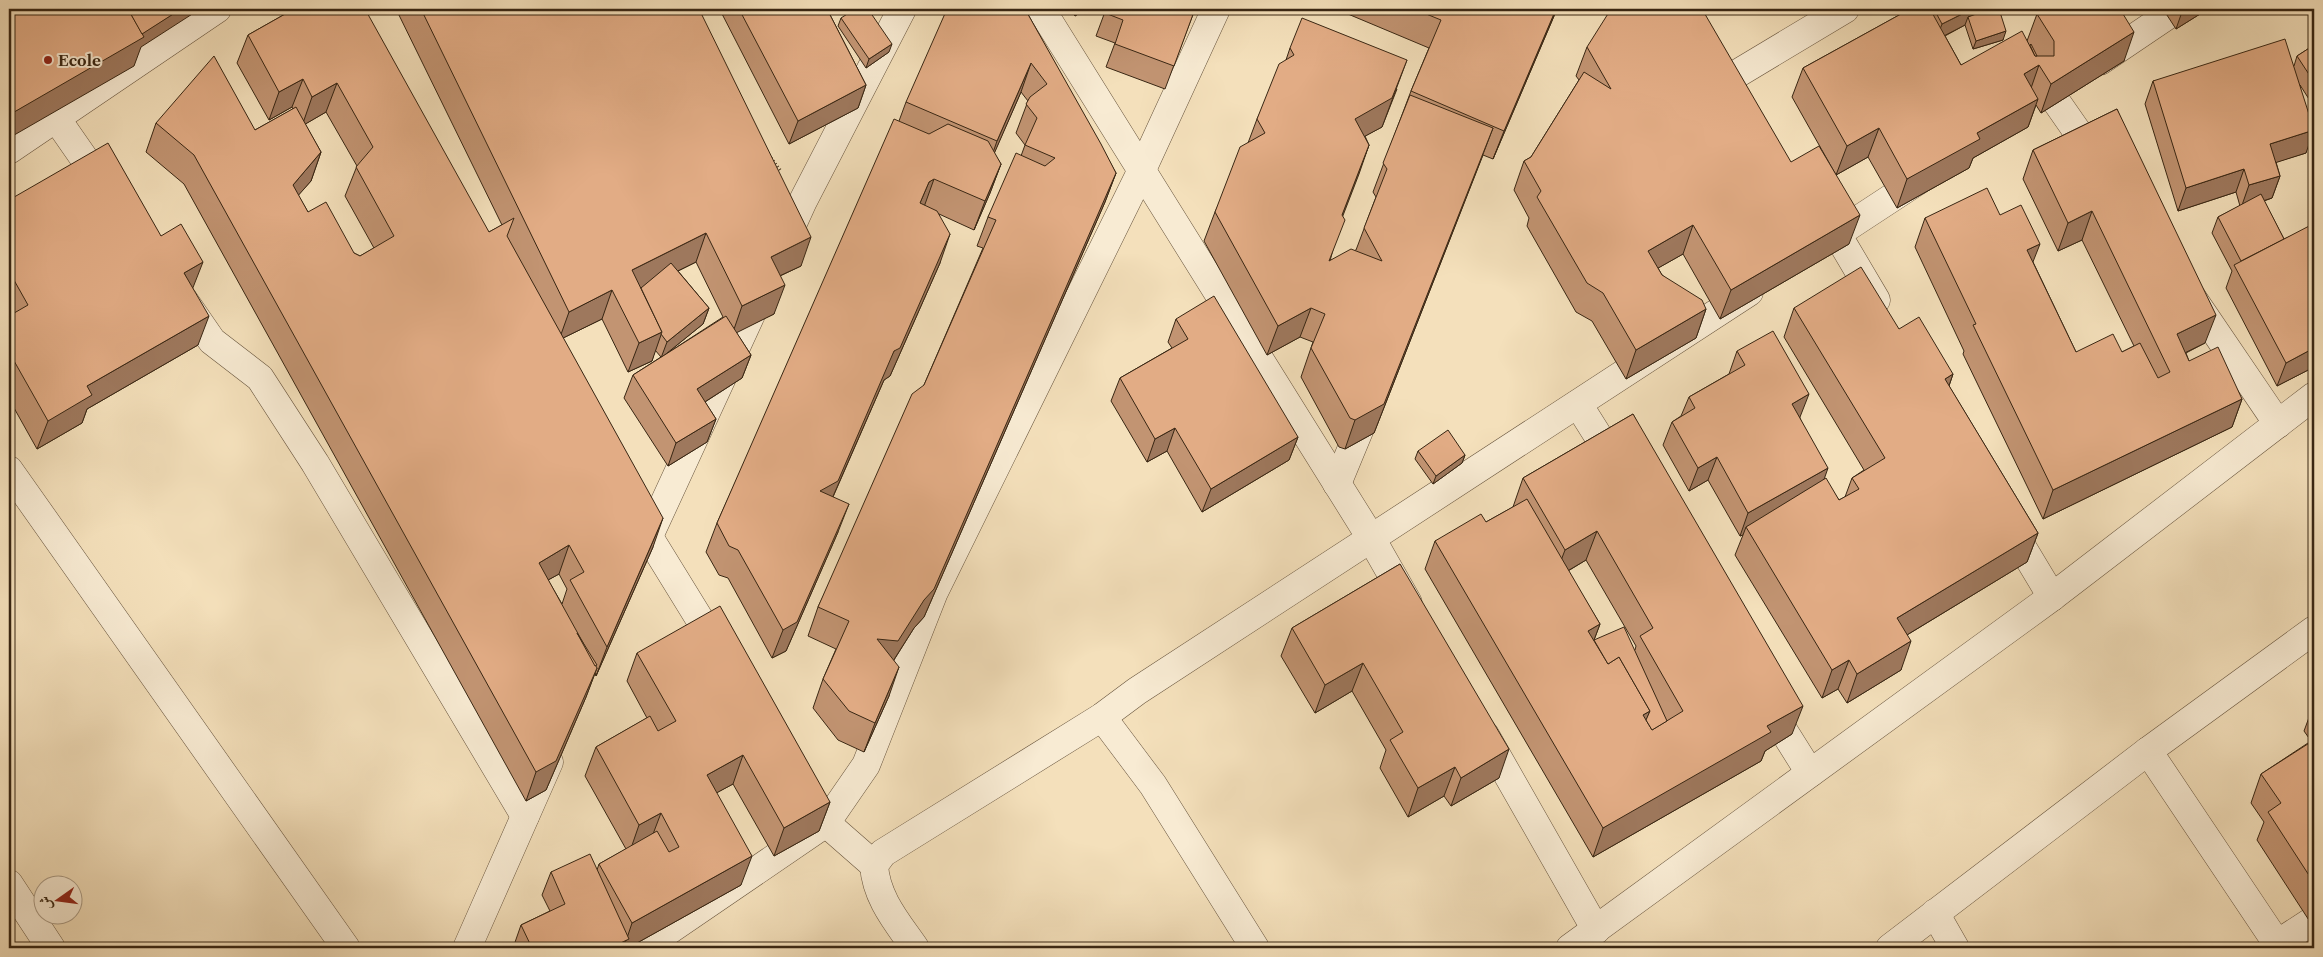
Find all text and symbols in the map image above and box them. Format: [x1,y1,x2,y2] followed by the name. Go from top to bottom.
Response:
[58,51,101,70] place label: Ecole
[42,54,54,66] marker: Ecole
[32,874,82,924] north arrow
[35,894,56,912] text: ش

